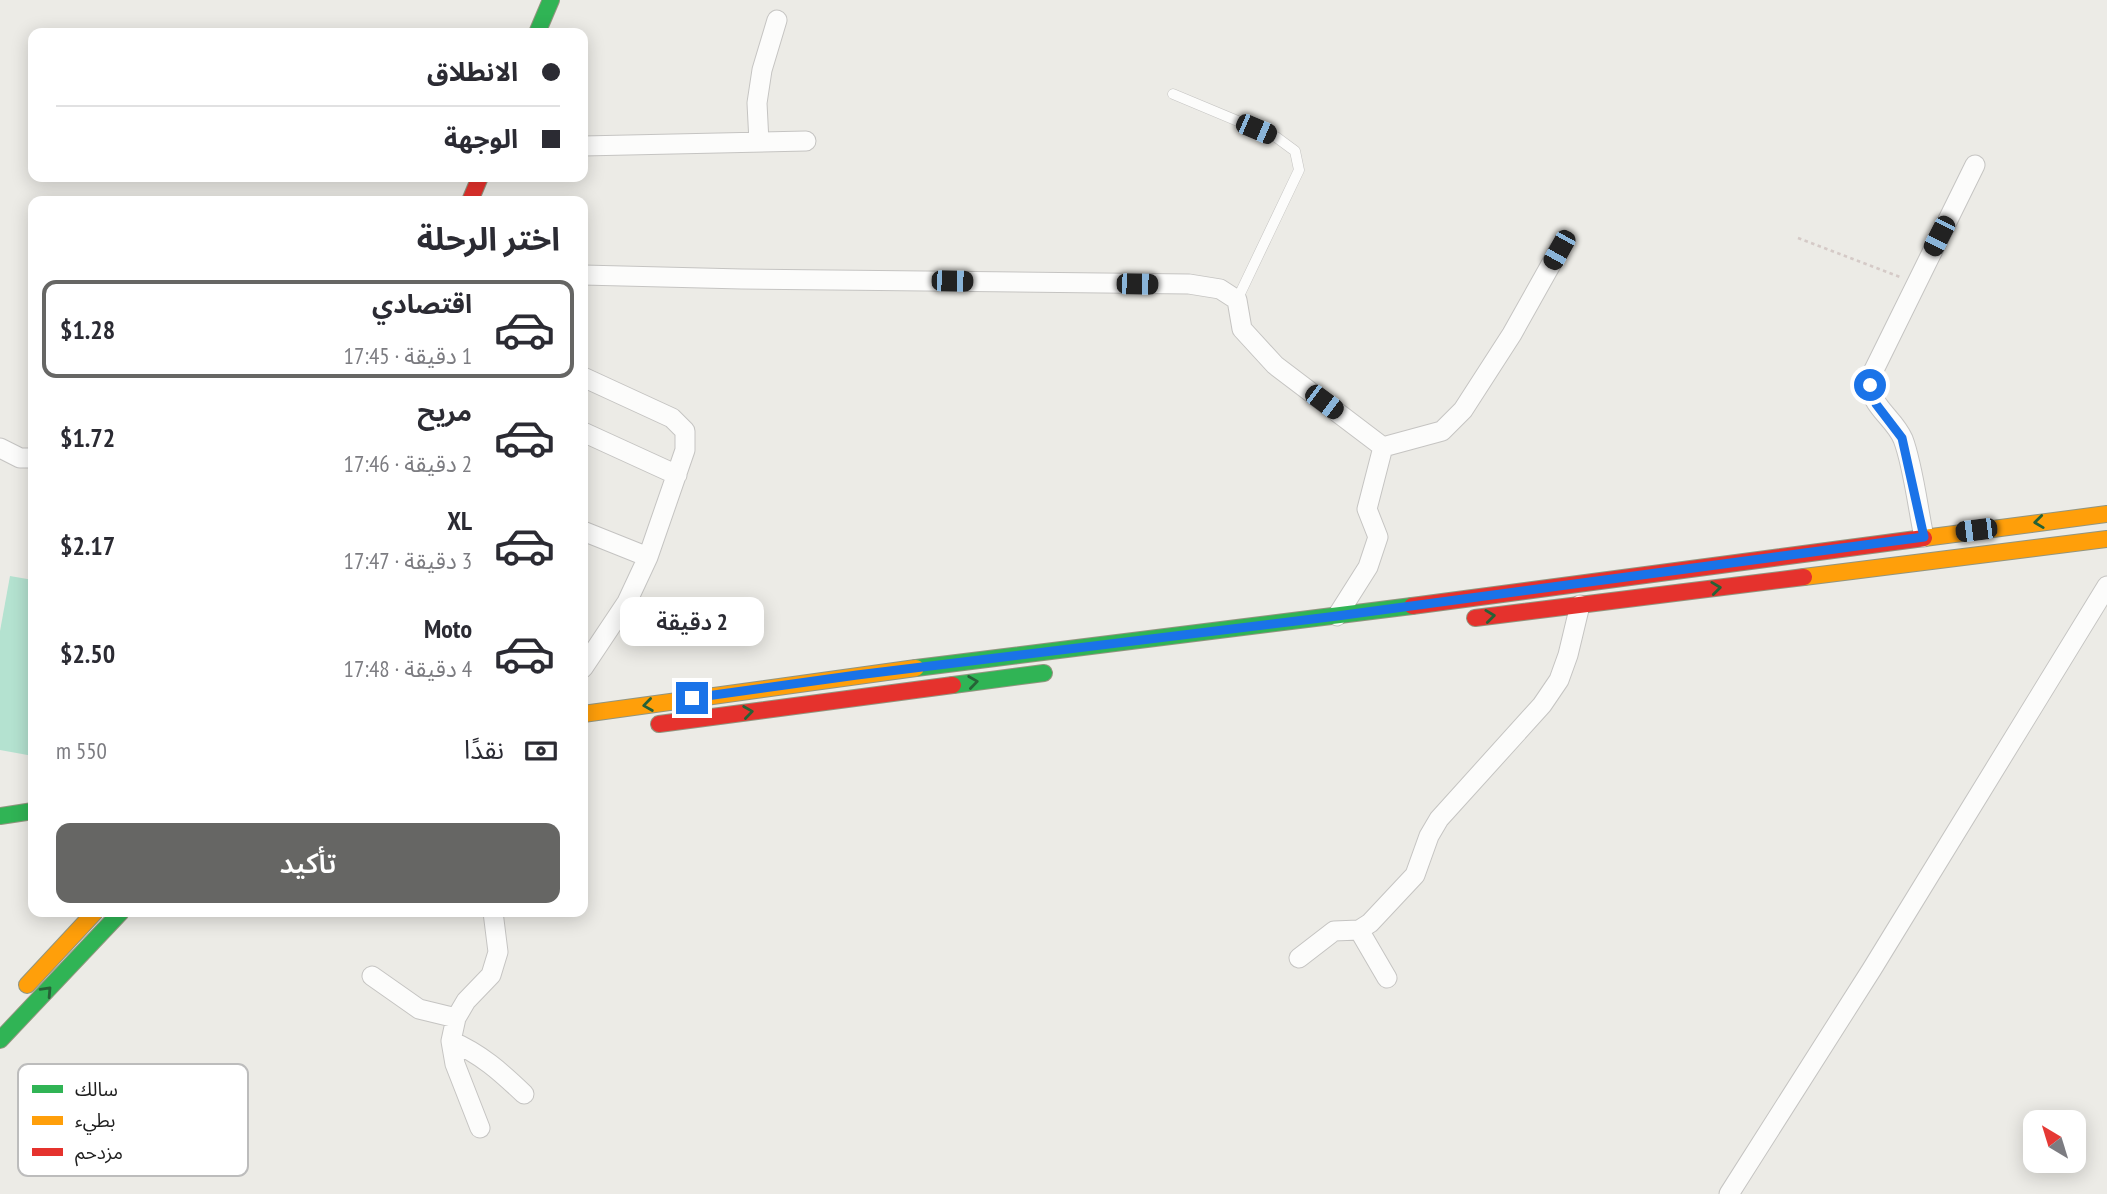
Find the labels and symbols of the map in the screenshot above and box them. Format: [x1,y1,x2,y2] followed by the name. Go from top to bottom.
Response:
[1233,111,1280,147] car
[1921,213,1958,259] car
[1540,227,1579,273] car
[931,270,974,292] car
[1116,273,1159,295] car
[1854,369,1886,401] route start
[1301,381,1348,423] car
[2033,515,2045,530] one-way arrow
[1954,517,1999,543] car
[1710,580,1722,595] one-way arrow
[620,596,764,646] callout: 2 دقيقة
[1485,609,1496,624] one-way arrow
[967,675,979,690] one-way arrow
[676,682,708,714] route end
[642,697,654,712] one-way arrow
[742,705,753,720] one-way arrow
[38,986,51,999] one-way arrow
[18,1064,248,1176] legend
[75,1077,118,1101] text: سالك
[75,1108,115,1135] text: بطيء
[2023,1110,2086,1172] north arrow
[75,1140,123,1167] text: مزدحم

